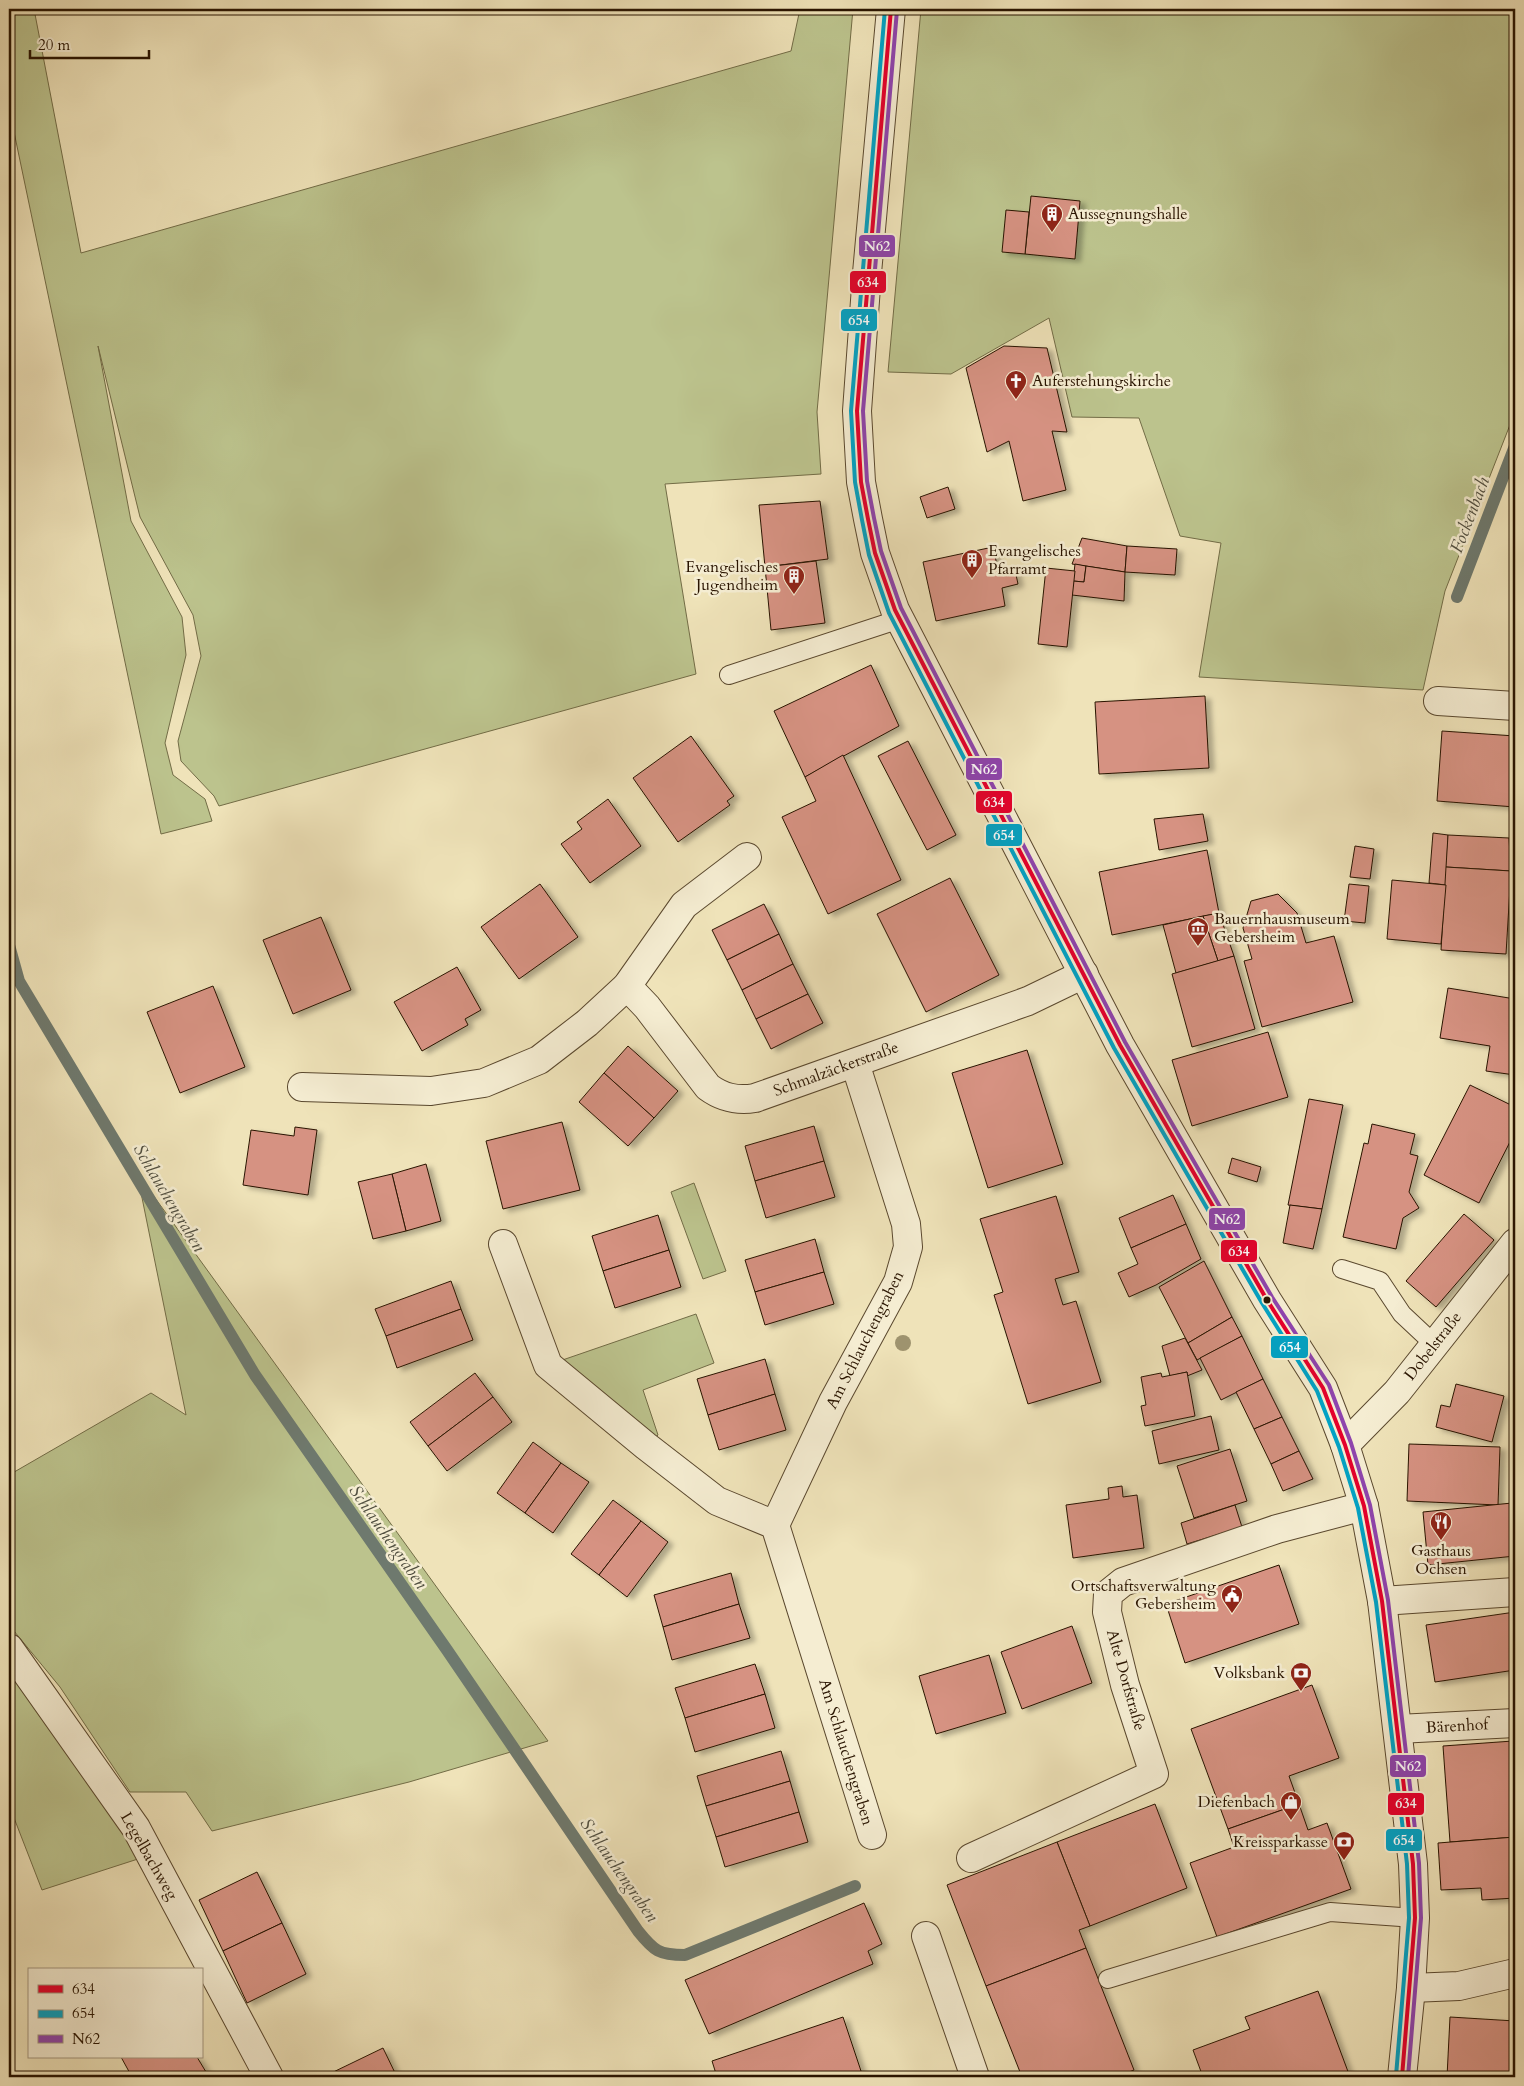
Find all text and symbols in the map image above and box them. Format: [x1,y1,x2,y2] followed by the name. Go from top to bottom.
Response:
[30,28,149,60] scale bar
[38,35,70,55] text: 20 m
[1040,202,1064,233] building icon: Aussegnungshalle
[1068,203,1188,225] place label: Aussegnungshalle
[858,234,896,258] line badge: N62
[864,237,890,256] text: N62
[849,270,887,294] line badge: 634
[857,273,879,292] text: 634
[840,308,878,332] line badge: 654
[848,311,870,330] text: 654
[1004,369,1028,400] church icon: Auferstehungskirche
[1032,370,1171,392] place label: Auferstehungskirche
[1444,473,1496,556] water label: Fockenbach
[988,540,1081,580] place label: Evangelisches Pfarramt
[960,548,984,579] building icon: Evangelisches Pfarramt
[685,556,778,596] place label: Evangelisches Jugendheim
[782,564,806,595] building icon: Evangelisches Jugendheim
[965,757,1003,781] line badge: N62
[971,760,997,779] text: N62
[975,790,1013,814] line badge: 634
[983,793,1005,812] text: 634
[985,823,1023,847] line badge: 654
[993,826,1015,845] text: 654
[1214,908,1350,948] place label: Bauernhausmuseum Gebersheim
[1186,916,1210,947] museum icon: Bauernhausmuseum Gebersheim
[770,1036,902,1102] street label: Schmalzäckerstraße
[127,1139,211,1257] water label: Schlauchengraben
[1208,1207,1246,1231] line badge: N62
[1214,1210,1240,1229] text: N62
[1220,1239,1258,1263] line badge: 634
[1228,1242,1250,1261] text: 634
[821,1267,909,1413] street label: Am Schlauchengraben
[1262,1295,1272,1305] unlabelled marker
[1399,1307,1467,1385] street label: Dobelstraße
[1270,1335,1309,1359] line badge: 654
[1279,1338,1301,1357] text: 654
[343,1480,433,1594] water label: Schlauchengraben
[1429,1510,1453,1541] restaurant icon: Gasthaus Ochsen
[1411,1540,1471,1580] place label: Gasthaus Ochsen
[1071,1575,1216,1615] place label: Ortschaftsverwaltung Gebersheim
[1220,1583,1244,1614] public building icon: Ortschaftsverwaltung Gebersheim
[1101,1627,1151,1733] street label: Alte Dorfstraße
[1289,1661,1313,1692] bank icon: Volksbank
[1213,1662,1285,1684] place label: Volksbank
[813,1676,879,1828] street label: Am Schlauchengraben
[1425,1713,1492,1739] street label: Bärenhof
[1389,1754,1427,1778] line badge: N62
[1395,1757,1421,1776] text: N62
[1279,1790,1303,1821] shop icon: Diefenbach
[1197,1791,1275,1813] place label: Diefenbach
[1387,1792,1425,1816] line badge: 634
[1395,1794,1417,1813] text: 634
[115,1808,183,1904] street label: Legelbachweg
[574,1813,664,1927] water label: Schlauchengraben
[1385,1828,1423,1852] line badge: 654
[1332,1830,1356,1861] bank icon: Kreissparkasse
[1233,1831,1328,1853] place label: Kreissparkasse
[1393,1831,1415,1850] text: 654
[28,1968,202,2058] legend
[72,1979,95,1999] text: 634
[72,2003,95,2023] text: 654
[72,2029,100,2049] text: N62

